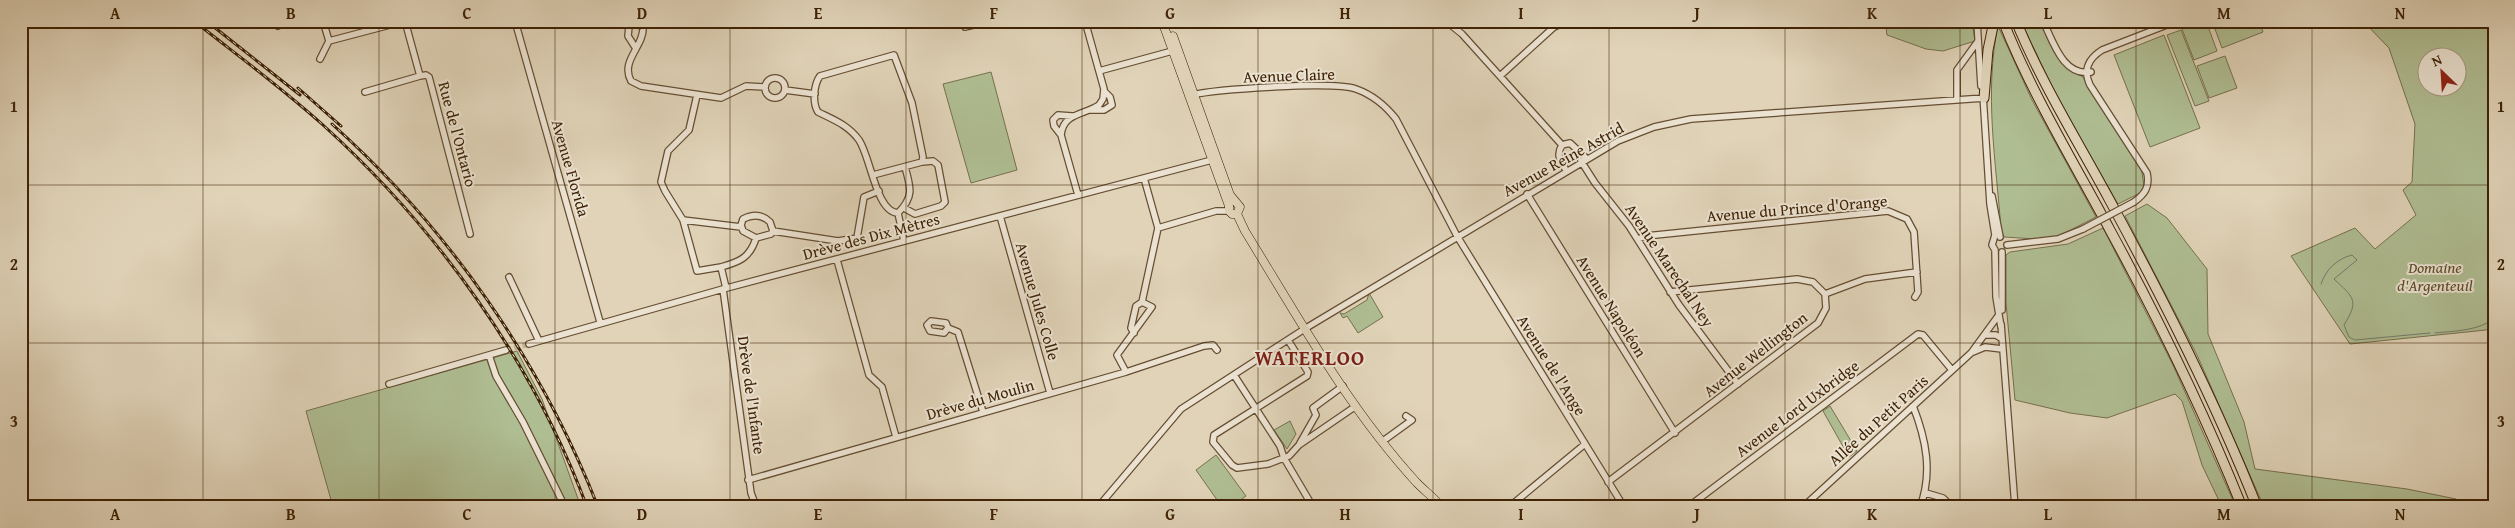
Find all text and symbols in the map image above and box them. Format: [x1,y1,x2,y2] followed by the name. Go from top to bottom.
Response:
[110,1,121,25] text: A
[286,1,296,25] text: B
[462,1,472,25] text: C
[637,1,647,25] text: D
[814,1,823,25] text: E
[990,1,998,25] text: F
[1165,1,1175,25] text: G
[1339,1,1351,25] text: H
[1518,1,1524,25] text: I
[1691,1,1700,25] text: J
[1867,1,1878,25] text: K
[2044,1,2053,25] text: L
[2217,1,2231,25] text: M
[2395,1,2406,25] text: N
[2418,48,2468,98] north arrow
[2428,49,2446,71] text: N
[1243,61,1335,89] street label: Avenue Claire
[432,79,484,189] street label: Rue de l'Ontario
[10,94,18,118] text: 1
[2497,94,2505,118] text: 1
[1498,115,1628,202] street label: Avenue Reine Astrid
[546,116,596,220] street label: Avenue Florida
[1706,188,1888,228] street label: Avenue du Prince d'Orange
[1620,198,1720,332] street label: Avenue Marechal Ney
[800,206,942,266] street label: Drève des Dix Mètres
[1010,239,1066,363] street label: Avenue Jules Colle
[1571,250,1653,362] street label: Avenue Napoléon
[10,252,18,276] text: 2
[2497,252,2505,276] text: 2
[2397,255,2473,297] park label: Domaine d'Argenteuil
[1698,306,1812,402] street label: Avenue Wellington
[1511,310,1593,420] street label: Avenue de l'Ange
[732,334,772,456] street label: Drève de l'Infante
[1255,342,1365,373] district label: WATERLOO
[1730,354,1864,462] street label: Avenue Lord Uxbridge
[1823,369,1933,471] street label: Allée du Petit Paris
[923,372,1037,426] street label: Drève du Moulin
[10,409,18,433] text: 3
[2497,409,2505,433] text: 3
[110,502,121,526] text: A
[286,502,296,526] text: B
[462,502,472,526] text: C
[637,502,647,526] text: D
[814,502,823,526] text: E
[990,502,998,526] text: F
[1165,502,1175,526] text: G
[1339,502,1351,526] text: H
[1518,502,1524,526] text: I
[1691,502,1700,526] text: J
[1867,502,1878,526] text: K
[2044,502,2053,526] text: L
[2217,502,2231,526] text: M
[2395,502,2406,526] text: N

